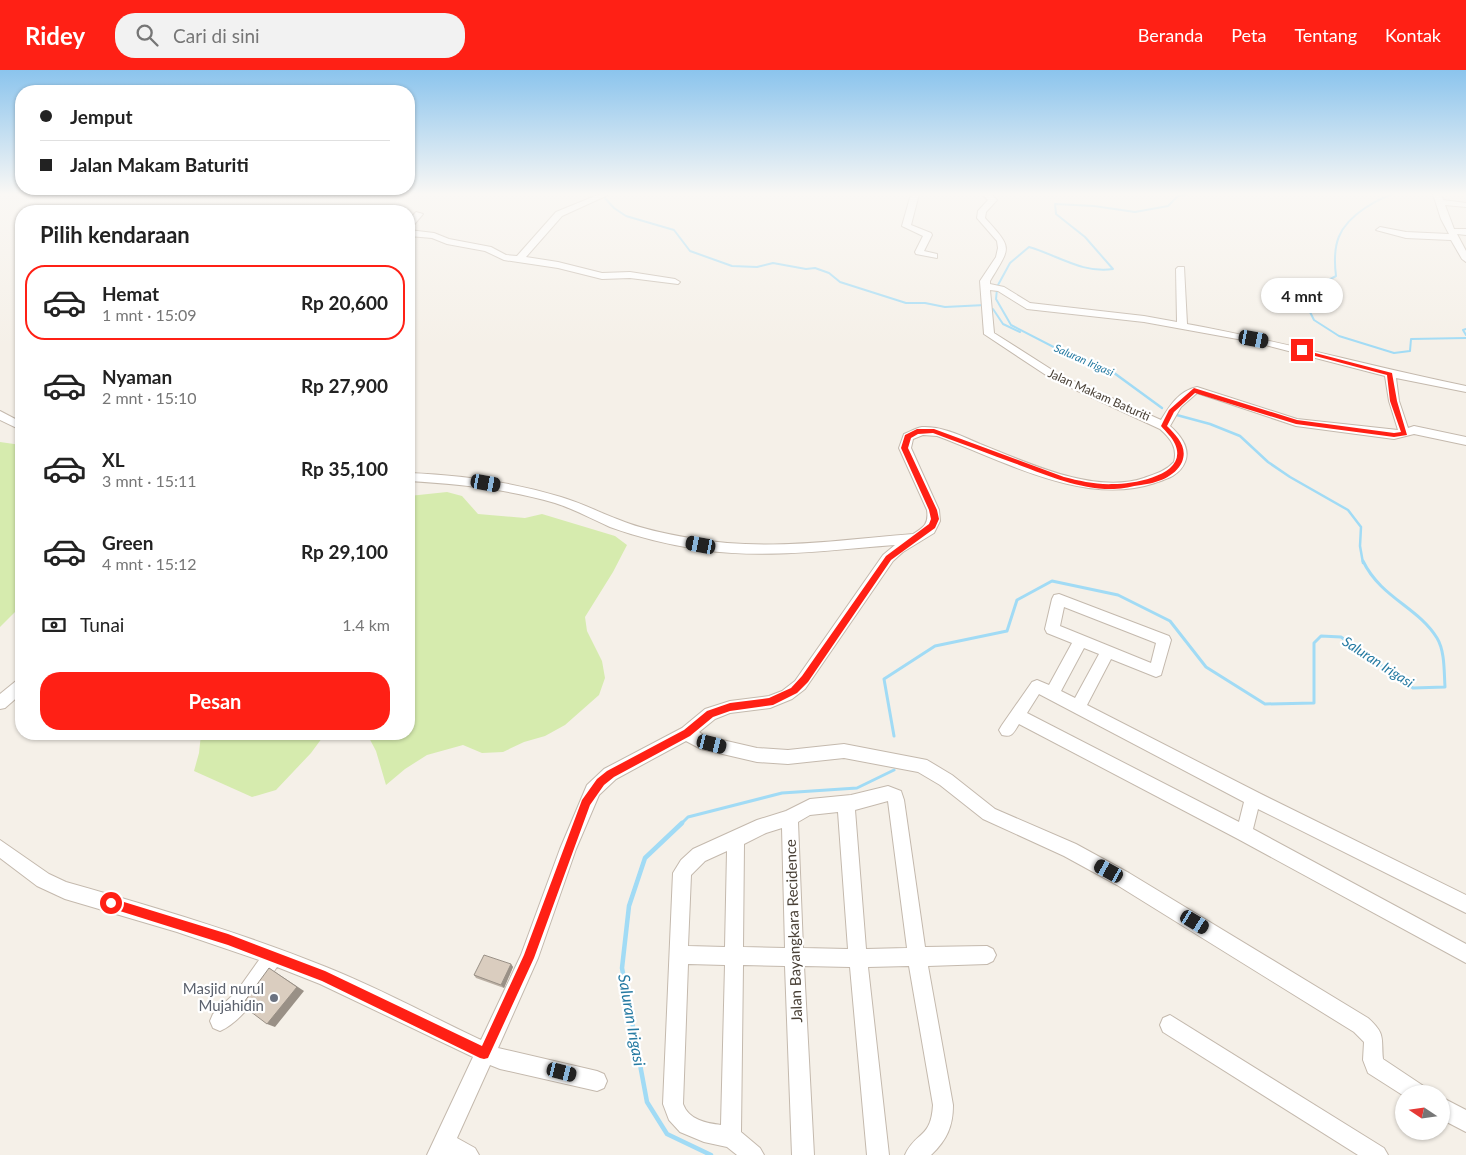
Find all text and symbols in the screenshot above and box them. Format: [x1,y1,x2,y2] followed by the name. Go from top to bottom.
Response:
[115,13,465,58] search box
[25,21,85,50] text: Ridey
[133,21,161,49] icon: search
[173,24,260,47] text: Cari di sini
[1138,24,1203,46] text: Beranda
[1231,24,1266,46] text: Peta
[1294,24,1357,46] text: Tentang
[1385,24,1441,46] text: Kontak
[70,105,132,128] text: Jemput
[70,153,249,176] text: Jalan Makam Baturiti
[40,221,190,248] text: Pilih kendaraan
[1261,278,1343,312] callout: 4 mnt
[42,280,87,325] icon: car
[102,282,159,305] text: Hemat
[1281,286,1323,305] text: 4 mnt
[301,291,388,314] text: Rp 20,600
[102,305,197,324] text: 1 mnt · 15:09
[1237,329,1270,349] car
[1291,339,1313,361] route end
[1052,341,1116,379] water label: Saluran Irigasi
[42,363,87,408] icon: car
[102,365,172,388] text: Nyaman
[1046,365,1153,424] street label: Jalan Makam Baturiti
[301,374,388,397] text: Rp 27,900
[102,388,197,407] text: 2 mnt · 15:10
[42,446,87,491] icon: car
[102,448,125,471] text: XL
[301,457,388,480] text: Rp 35,100
[102,471,197,490] text: 3 mnt · 15:11
[469,473,502,493] car
[42,529,87,574] icon: car
[102,531,153,554] text: Green
[684,535,717,555] car
[301,540,388,563] text: Rp 29,100
[102,554,197,573] text: 4 mnt · 15:12
[40,611,68,639] icon: cash
[80,613,124,636] text: Tunai
[342,615,390,634] text: 1.4 km
[1340,632,1418,691] water label: Saluran Irigasi
[40,672,390,730] button: Pesan
[695,733,728,755] car
[781,839,805,1023] street label: Jalan Bayangkara Recidence
[1092,857,1125,885] car
[100,892,122,914] route start
[1178,908,1211,936] car
[615,973,650,1068] water label: Saluran Irigasi
[183,979,264,1014] place label: Masjid nurul Mujahidin
[268,992,280,1004] marker: Masjid nurul Mujahidin
[545,1061,578,1083] car
[1395,1085,1450,1140] north arrow
[1395,1085,1450,1140] map controls

